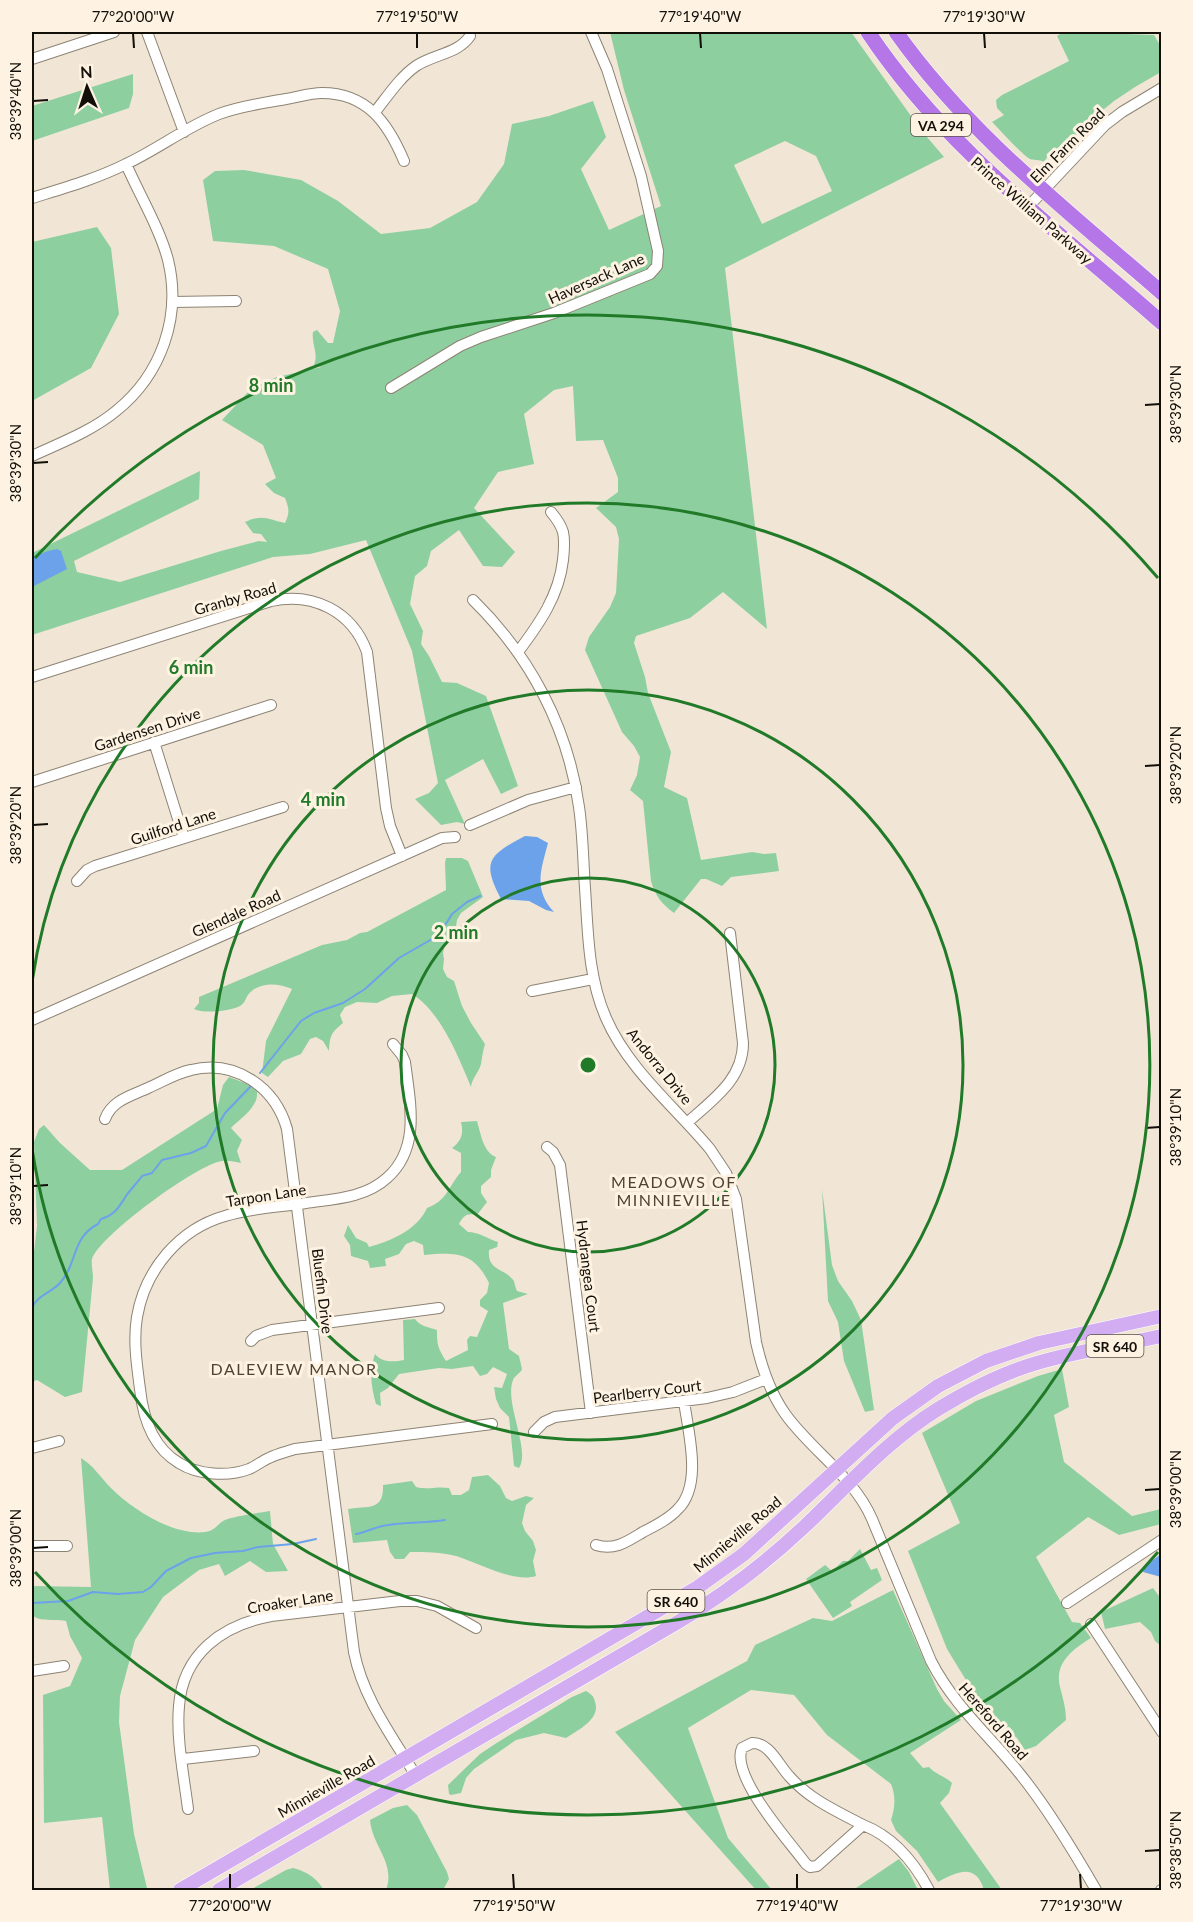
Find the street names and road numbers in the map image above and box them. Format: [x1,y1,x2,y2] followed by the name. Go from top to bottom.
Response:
[1026,104,1108,186] street label: Elm Farm Road
[911,114,971,136] road number: VA 294
[968,153,1096,268] street label: Prince William Parkway
[545,249,647,307] street label: Haversack Lane
[192,578,278,618] street label: Granby Road
[92,703,202,755] street label: Gardensen Drive
[128,804,218,848] street label: Guilford Lane
[189,885,283,941] street label: Glendale Road
[624,1024,696,1108] street label: Andorra Drive
[225,1180,307,1210] street label: Tarpon Lane
[573,1219,605,1334] street label: Hydrangea Court
[309,1247,337,1335] street label: Bluefin Drive
[1086,1335,1144,1357] road number: SR 640
[592,1375,703,1407] street label: Pearlberry Court
[689,1492,785,1576] street label: Minnieville Road
[246,1585,334,1617] street label: Croaker Lane
[648,1590,704,1612] road number: SR 640
[956,1679,1032,1763] street label: Hereford Road
[274,1751,378,1821] street label: Minnieville Road

